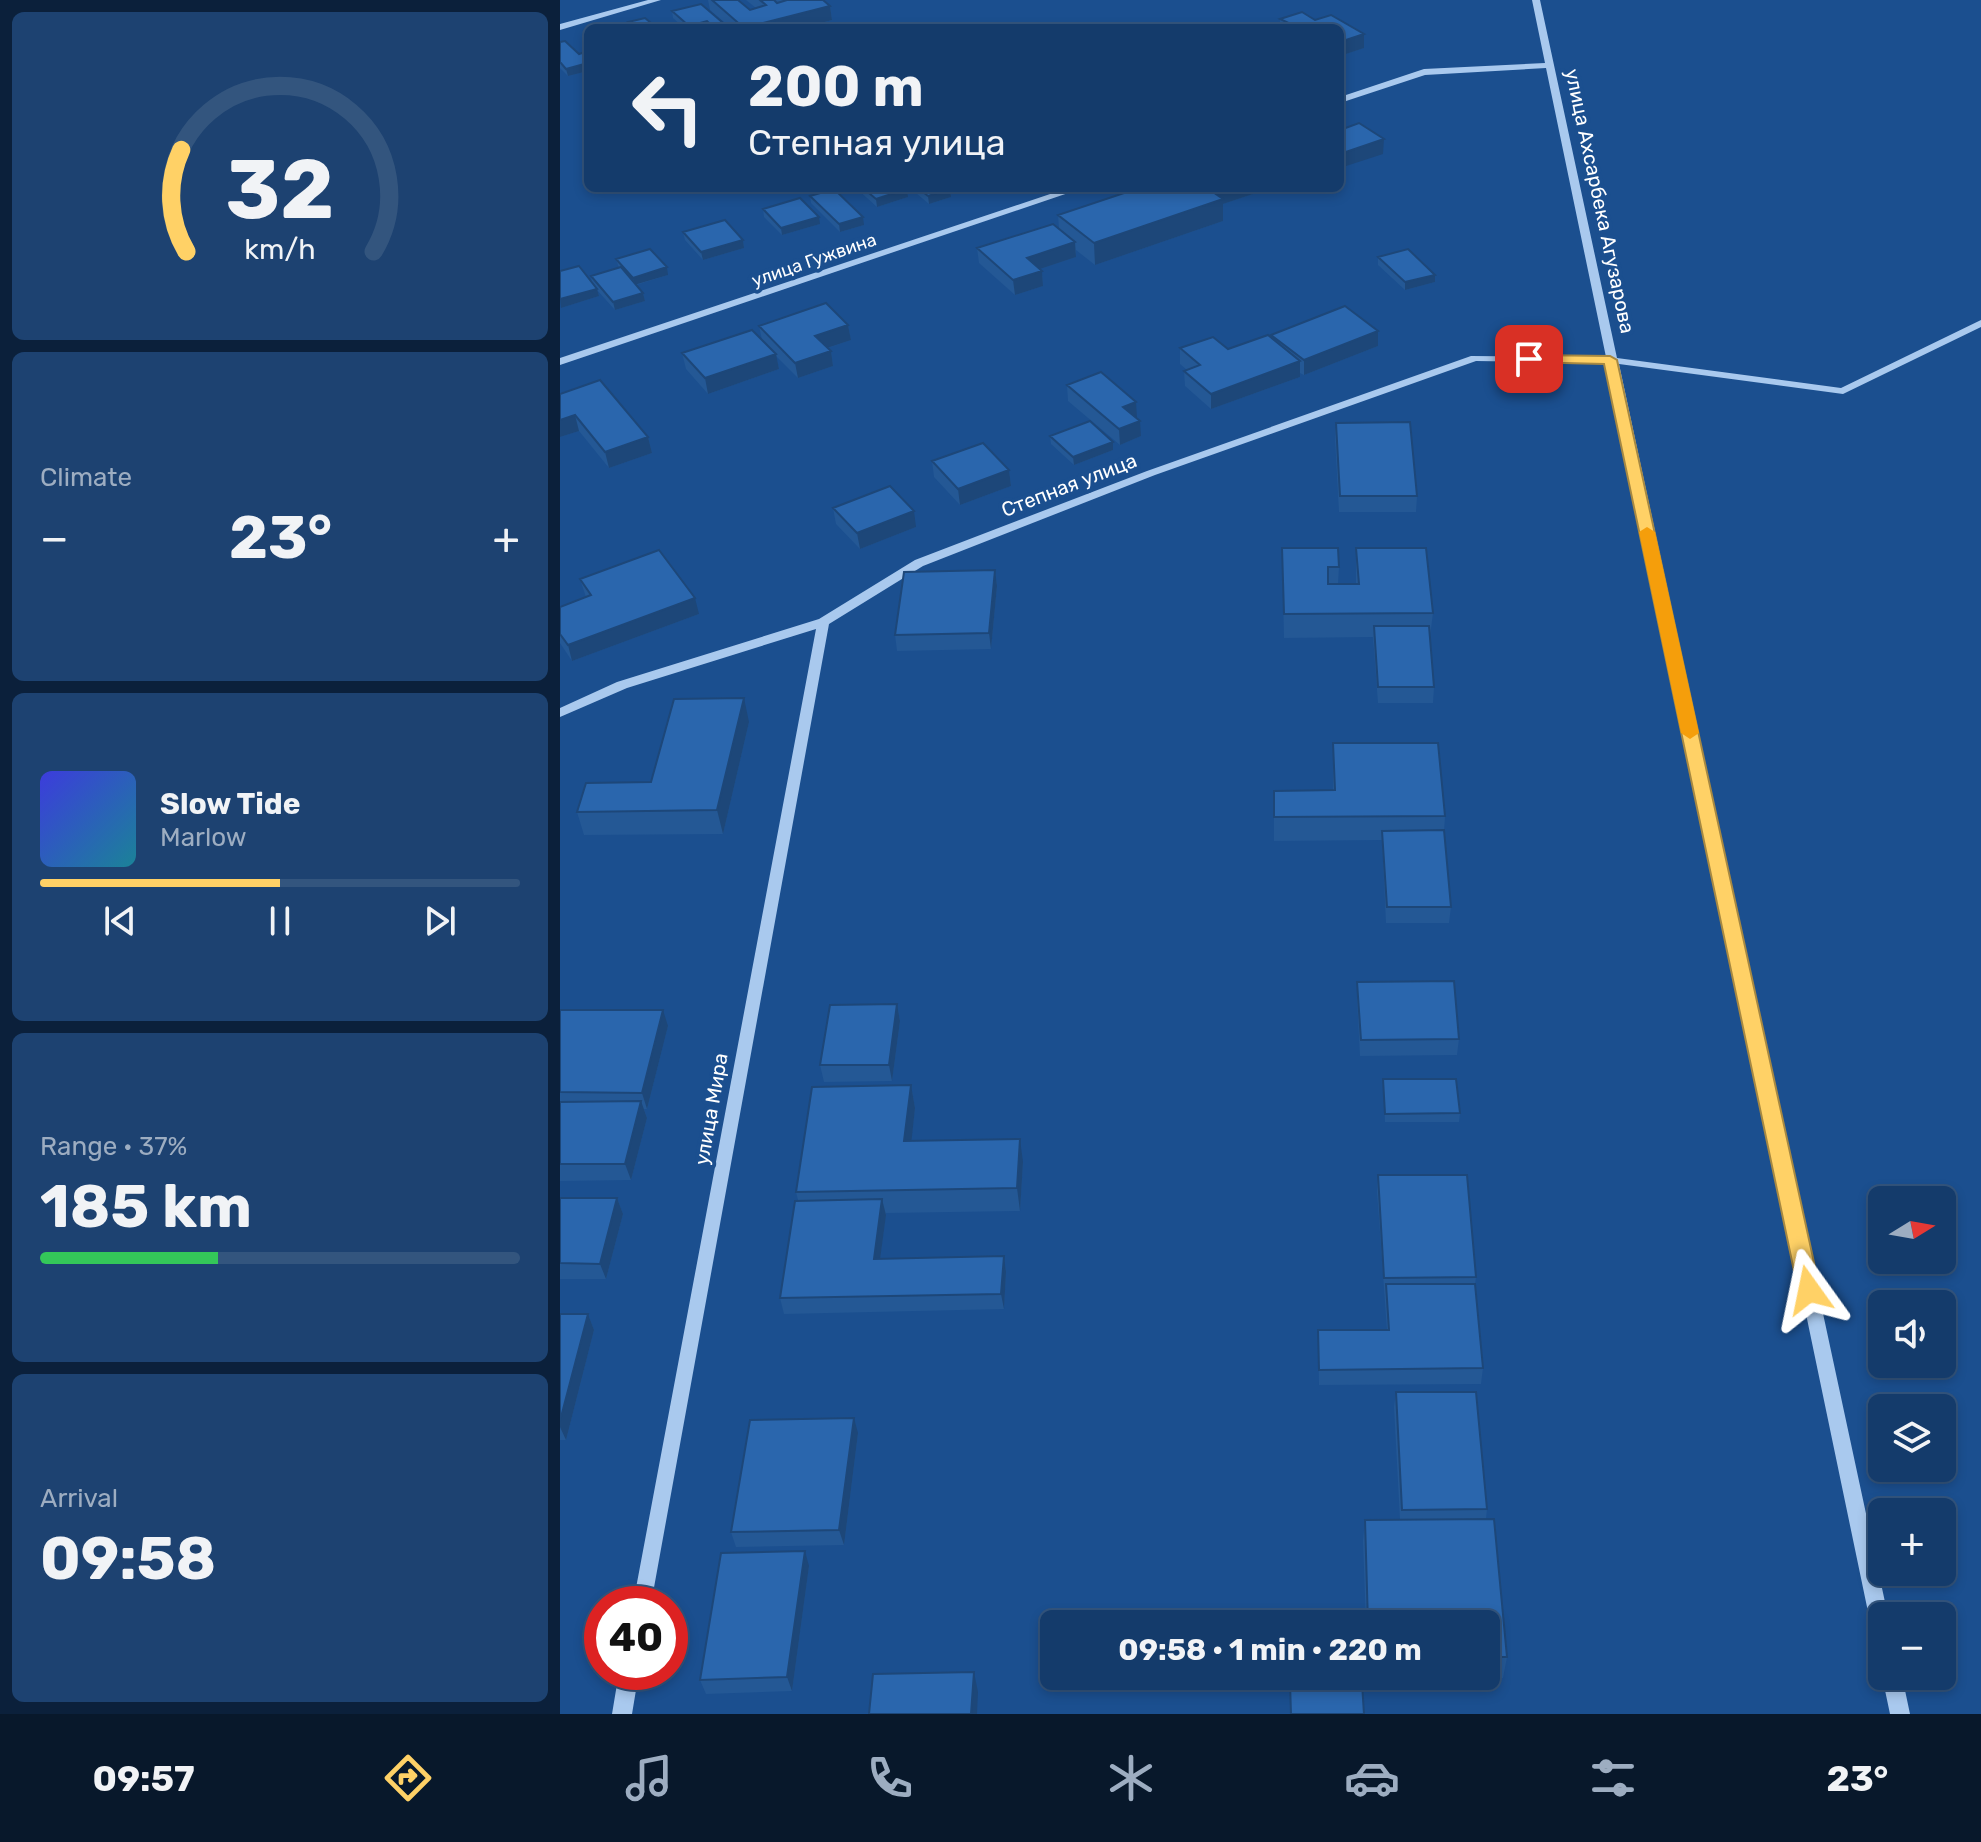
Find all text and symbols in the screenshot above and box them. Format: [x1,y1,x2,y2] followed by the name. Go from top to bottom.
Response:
[748,54,924,120] text: 200 m
[616,56,720,160] icon: left
[1560,66,1640,336] street label: улица Ахсарбека Агузарова
[748,121,1006,164] text: Степная улица
[226,140,334,239] text: 32
[749,228,879,292] street label: улица Гужвина
[244,232,316,266] text: km/h
[1495,325,1563,393] pin
[1507,337,1551,381] icon: arrive
[998,448,1140,522] street label: Степная улица
[40,462,132,493] text: Climate
[229,502,332,573] text: 23°
[40,512,69,564] text: −
[493,512,520,564] text: +
[160,786,300,822] text: Slow Tide
[160,822,247,853] text: Marlow
[98,899,142,943] icon: previous
[258,899,302,943] icon: pause
[418,899,462,943] icon: next
[689,1051,733,1167] street label: улица Мира
[40,1131,187,1162] text: Range · 37%
[40,1171,252,1242] text: 185 km
[1868,1186,1956,1274] north arrow
[1868,1186,1956,1690] map controls
[1767,1248,1851,1332] position arrow
[1868,1290,1956,1378] button: sound
[1868,1394,1956,1482] button: layers
[40,1483,118,1514] text: Arrival
[1868,1498,1956,1586] button: +
[40,1523,216,1594] text: 09:58
[584,1586,688,1690] speed limit sign: 40
[1868,1602,1956,1690] button: −
[1118,1632,1422,1668] text: 09:58 · 1 min · 220 m
[380,1750,436,1806] icon: directions
[621,1750,677,1806] icon: music
[862,1750,918,1806] icon: phone
[1103,1750,1159,1806] icon: climate
[1344,1750,1400,1806] icon: car
[1585,1750,1641,1806] icon: filters
[93,1757,195,1800] text: 09:57
[1827,1757,1888,1800] text: 23°

